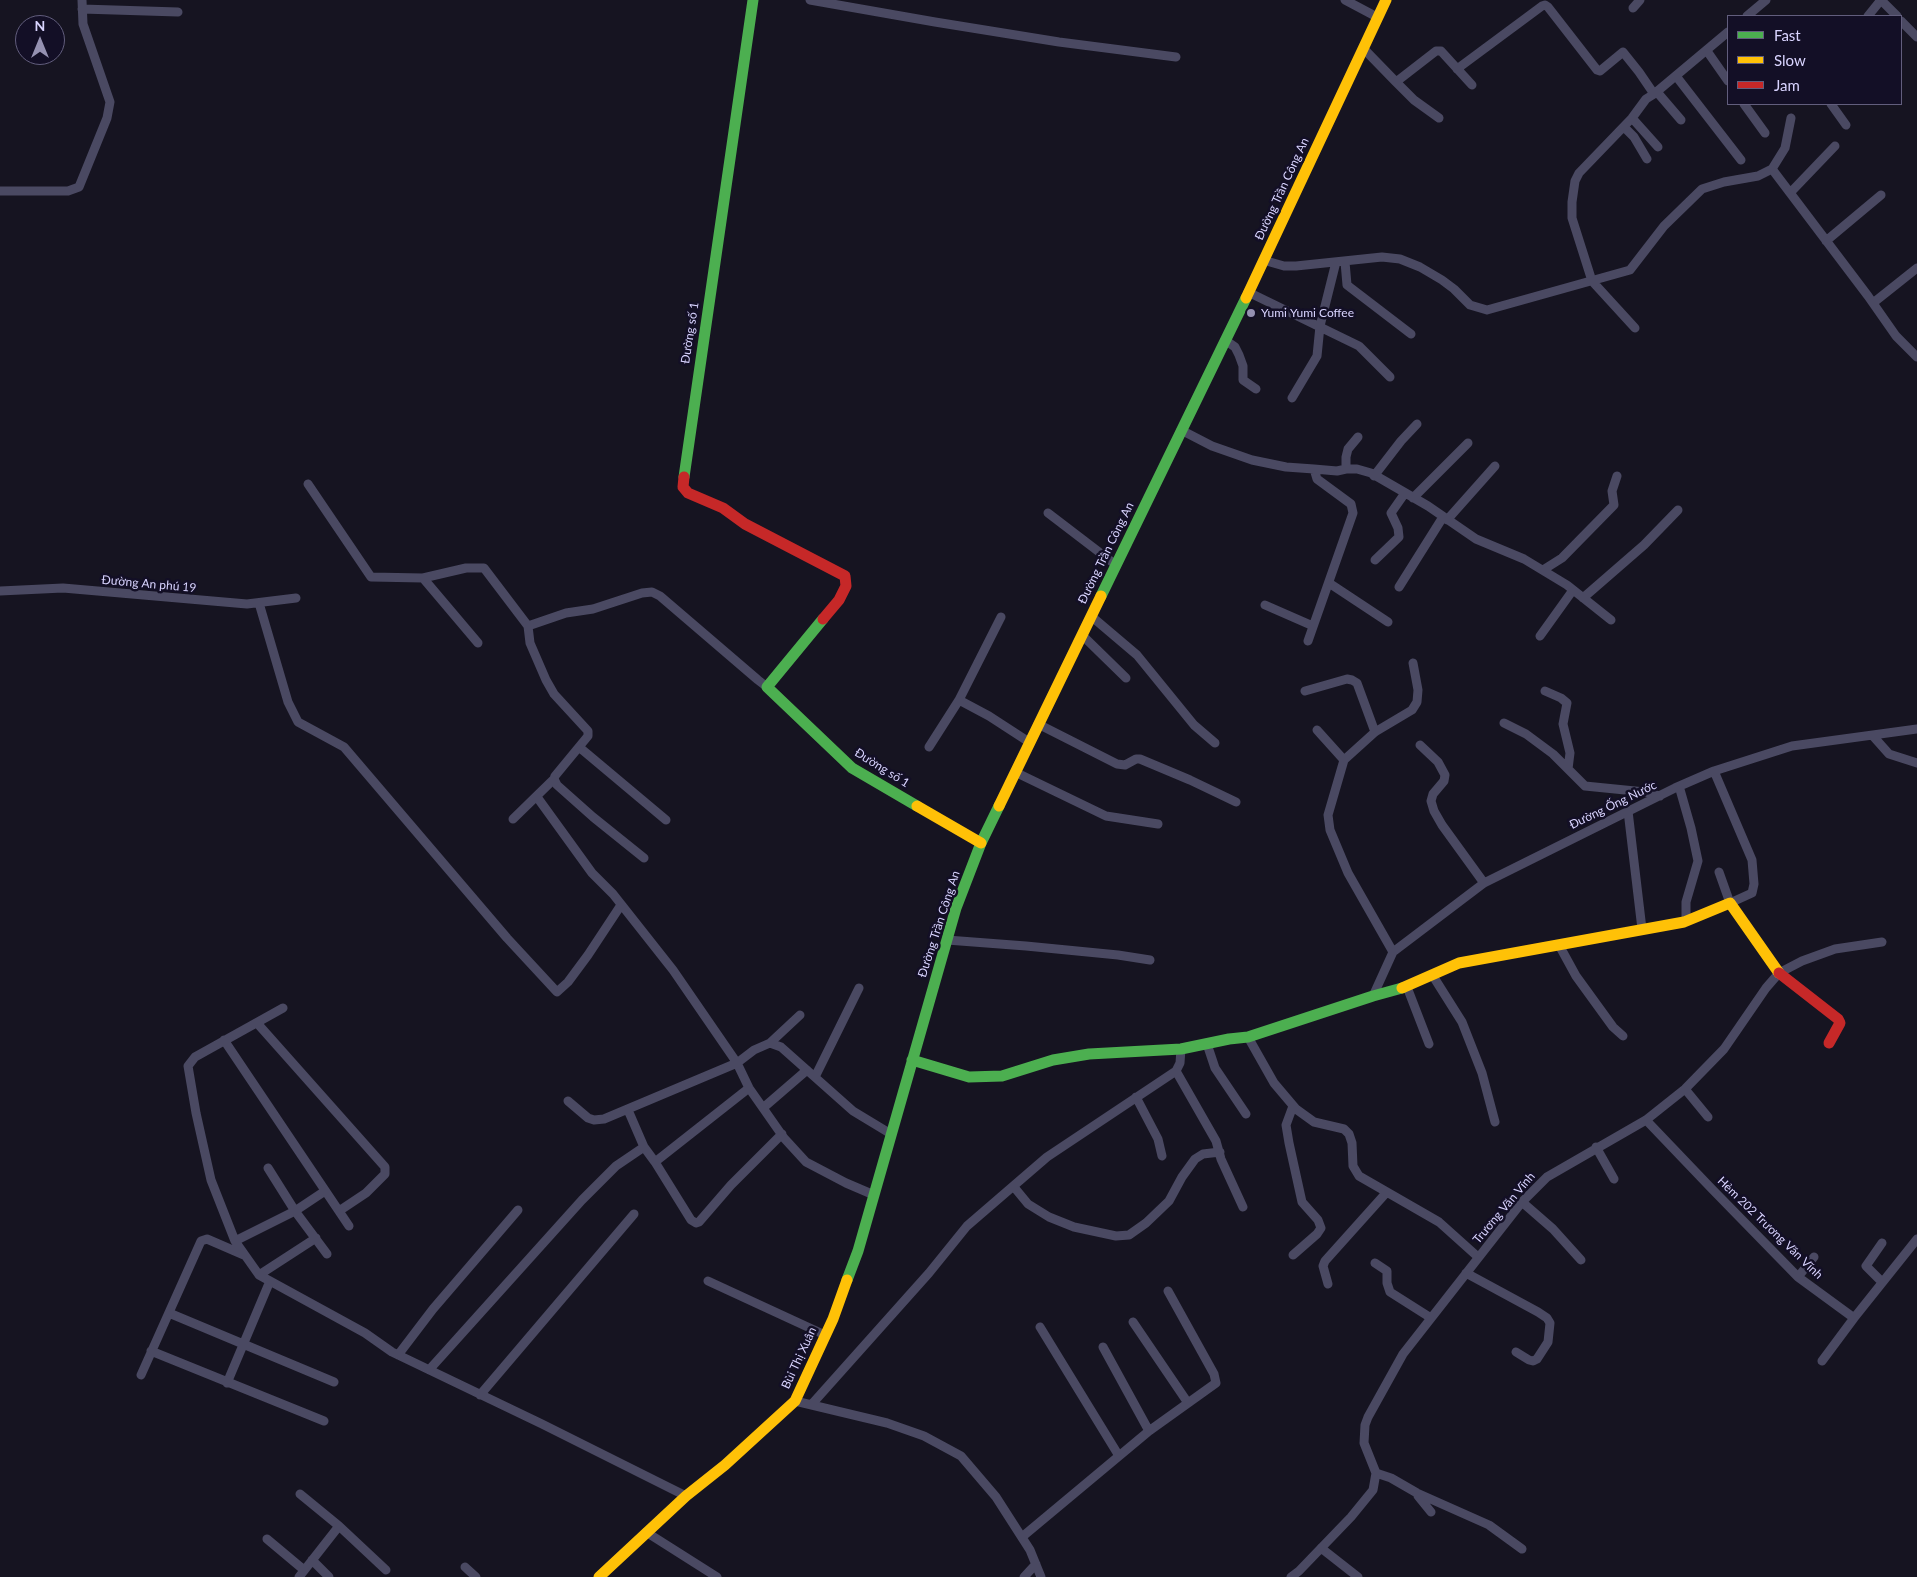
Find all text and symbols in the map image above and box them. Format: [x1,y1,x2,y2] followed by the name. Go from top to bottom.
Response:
[15,15,65,65] north arrow
[1727,15,1902,105] legend
[35,17,45,34] text: N
[1774,26,1801,44] text: Fast
[1774,51,1806,69] text: Slow
[1774,76,1800,94] text: Jam
[1252,136,1312,242] street label: Đường Trần Công An
[678,301,702,365] street label: Đường số 1
[1261,306,1354,320] place label: Yumi Yumi Coffee
[1245,307,1257,319] marker: Yumi Yumi Coffee
[1075,500,1137,606] street label: Đường Trần Công An
[101,573,197,595] street label: Đường An phú 19
[852,745,912,791] street label: Đường số 1
[1567,778,1659,832] street label: Đường Ống Nước
[915,869,963,979] street label: Đường Trần Công An
[1470,1169,1538,1247] street label: Trương Văn Vĩnh
[1714,1174,1826,1282] street label: Hẻm 202 Trương Văn Vĩnh
[778,1325,820,1391] street label: Bùi Thị Xuân

